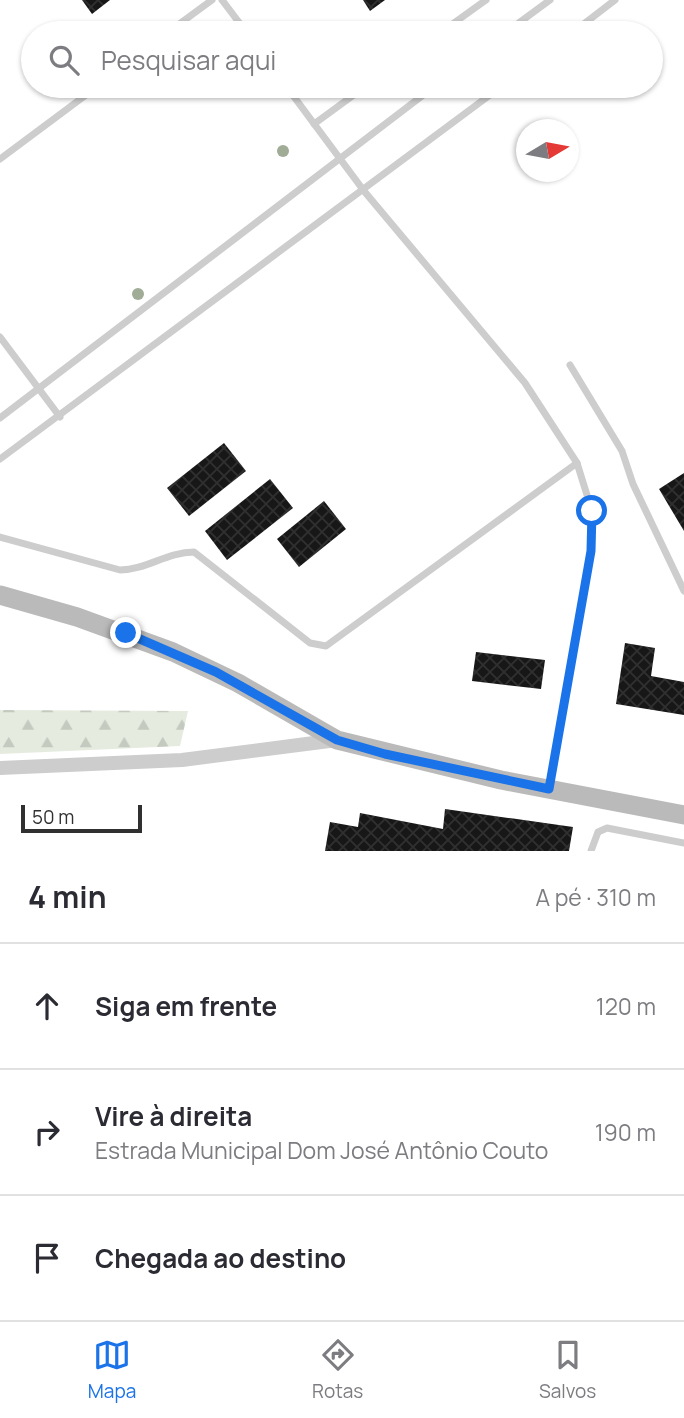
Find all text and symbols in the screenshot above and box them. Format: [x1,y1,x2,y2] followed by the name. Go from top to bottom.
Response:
[21,21,663,98] search box
[45,41,83,79] icon: search
[101,42,276,78] text: Pesquisar aqui
[516,119,579,182] north arrow
[576,495,607,526] route start
[110,617,141,648] route end
[21,802,142,834] scale bar
[32,804,74,830] text: 50 m
[28,876,106,917] text: 4 min
[536,881,656,913] text: A pé · 310 m
[28,987,66,1025] icon: ahead
[95,988,277,1024] text: Siga em frente
[596,990,656,1022] text: 120 m
[95,1098,252,1134] text: Vire à direita
[28,1113,66,1151] icon: right
[595,1116,656,1148] text: 190 m
[95,1134,548,1166] text: Estrada Municipal Dom José Antônio Couto
[28,1239,66,1277] icon: arrive
[95,1240,346,1276] text: Chegada ao destino
[88,1336,136,1404] tab: Mapa
[312,1336,363,1404] tab: Rotas
[539,1336,596,1404] tab: Salvos

